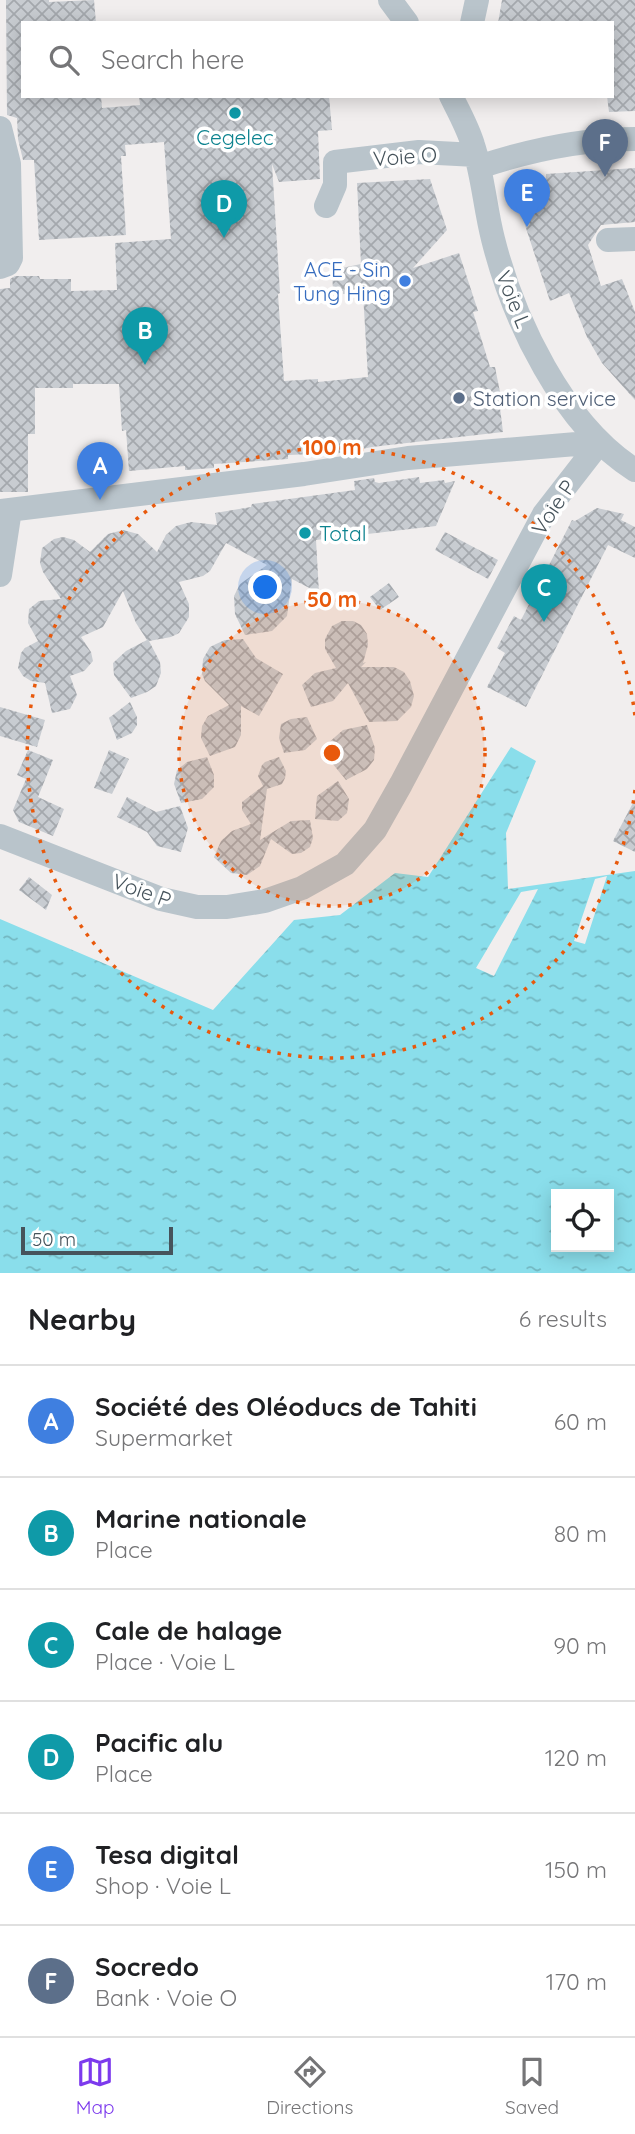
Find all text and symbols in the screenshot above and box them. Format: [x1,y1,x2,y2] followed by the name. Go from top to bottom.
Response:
[21,21,614,98] search box
[45,41,83,79] icon: search
[101,43,245,76] text: Search here
[227,105,243,121] marker: Cegelec
[582,119,628,177] pin: F
[196,124,274,150] place label: Cegelec
[372,141,438,171] street label: Voie O
[504,169,550,227] pin: E
[201,180,247,238] pin: D
[293,256,391,306] place label: ACE - Sin Tung Hing
[491,267,537,331] street label: Voie L
[397,273,413,289] marker: ACE - Sin Tung Hing
[122,307,168,365] pin: B
[473,385,616,411] place label: Station service
[451,390,467,406] marker: Station service
[302,434,362,460] text: 100 m
[77,442,123,500] pin: A
[525,475,581,539] street label: Voie P
[319,520,367,546] place label: Total
[297,525,313,541] marker: Total
[521,564,567,622] pin: C
[248,570,282,604] your location
[307,586,357,612] text: 50 m
[320,741,344,765] centre of rings
[109,867,175,913] street label: Voie P
[551,1189,614,1252] map controls
[551,1189,614,1252] button: locate
[21,1224,173,1256] scale bar
[32,1227,76,1251] text: 50 m
[28,1300,136,1338] text: Nearby
[519,1304,607,1333] text: 6 results
[95,1390,477,1423] text: Société des Oléoducs de Tahiti
[44,1407,58,1436] text: A
[554,1407,607,1436] text: 60 m
[95,1423,233,1452] text: Supermarket
[95,1502,307,1535] text: Marine nationale
[43,1519,59,1548] text: B
[554,1519,607,1548] text: 80 m
[95,1535,153,1564] text: Place
[95,1614,282,1647] text: Cale de halage
[44,1631,58,1660] text: C
[553,1631,607,1660] text: 90 m
[95,1647,235,1676] text: Place · Voie L
[95,1726,223,1759] text: Pacific alu
[43,1743,59,1772] text: D
[545,1743,607,1772] text: 120 m
[95,1759,153,1788] text: Place
[95,1838,239,1871] text: Tesa digital
[44,1855,58,1884] text: E
[545,1855,607,1884] text: 150 m
[95,1871,231,1900] text: Shop · Voie L
[95,1950,199,1983] text: Socredo
[45,1967,57,1996] text: F
[546,1967,607,1996] text: 170 m
[95,1983,237,2012] text: Bank · Voie O
[76,2053,115,2119] tab: Map
[266,2053,353,2119] tab: Directions
[505,2053,559,2119] tab: Saved

